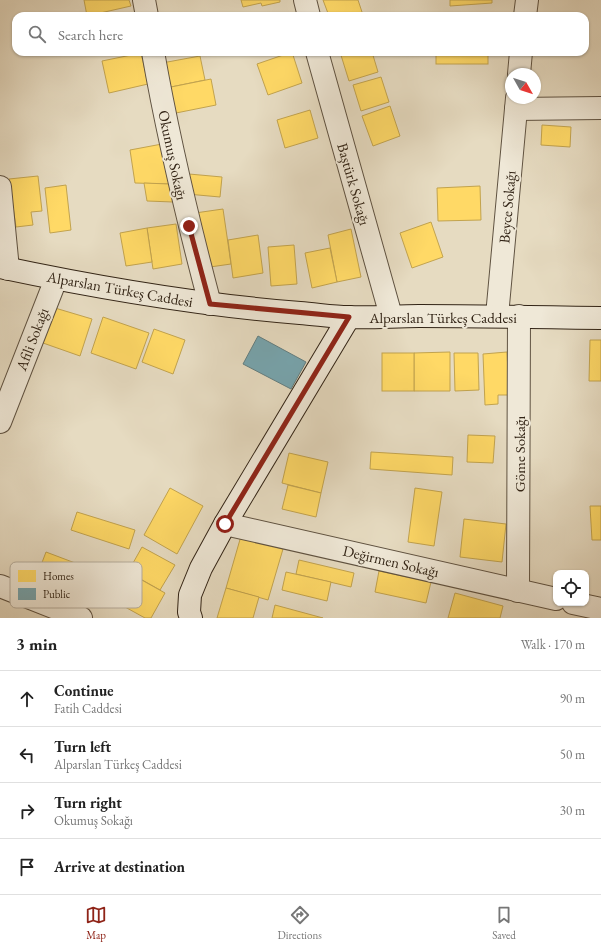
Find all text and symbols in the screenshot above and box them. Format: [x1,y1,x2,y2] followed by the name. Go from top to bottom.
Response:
[12,12,589,56] search box
[26,23,48,45] icon: search
[58,25,123,44] text: Search here
[505,68,541,104] north arrow
[154,108,192,202] street label: Okumuş Sokağı
[333,141,375,228] street label: Baştürk Sokağı
[494,170,520,244] street label: Beyce Sokağı
[180,217,198,235] route end
[45,267,195,311] street label: Alparslan Türkeş Caddesi
[11,305,53,374] street label: Afili Sokağı
[368,308,517,327] street label: Alparslan Türkeş Caddesi
[510,416,529,492] street label: Göme Sokağı
[216,515,234,533] route start
[341,541,441,581] street label: Değirmen Sokağı
[10,562,142,608] legend
[43,569,74,583] text: Homes
[553,570,589,606] map controls
[553,570,589,606] button: locate
[43,587,71,601] text: Public
[16,633,57,655] text: 3 min
[521,636,585,653] text: Walk · 170 m
[54,681,114,700] text: Continue
[16,688,38,710] icon: ahead
[560,690,585,707] text: 90 m
[54,700,122,717] text: Fatih Caddesi
[54,737,111,756] text: Turn left
[16,744,38,766] icon: left
[560,746,585,763] text: 50 m
[54,756,182,773] text: Alparslan Türkeş Caddesi
[54,793,122,812] text: Turn right
[16,800,38,822] icon: right
[560,802,585,819] text: 30 m
[54,812,133,829] text: Okumuş Sokağı
[16,856,38,878] icon: arrive
[54,857,185,876] text: Arrive at destination
[85,904,107,942] tab: Map
[278,904,322,942] tab: Directions
[492,904,516,942] tab: Saved

